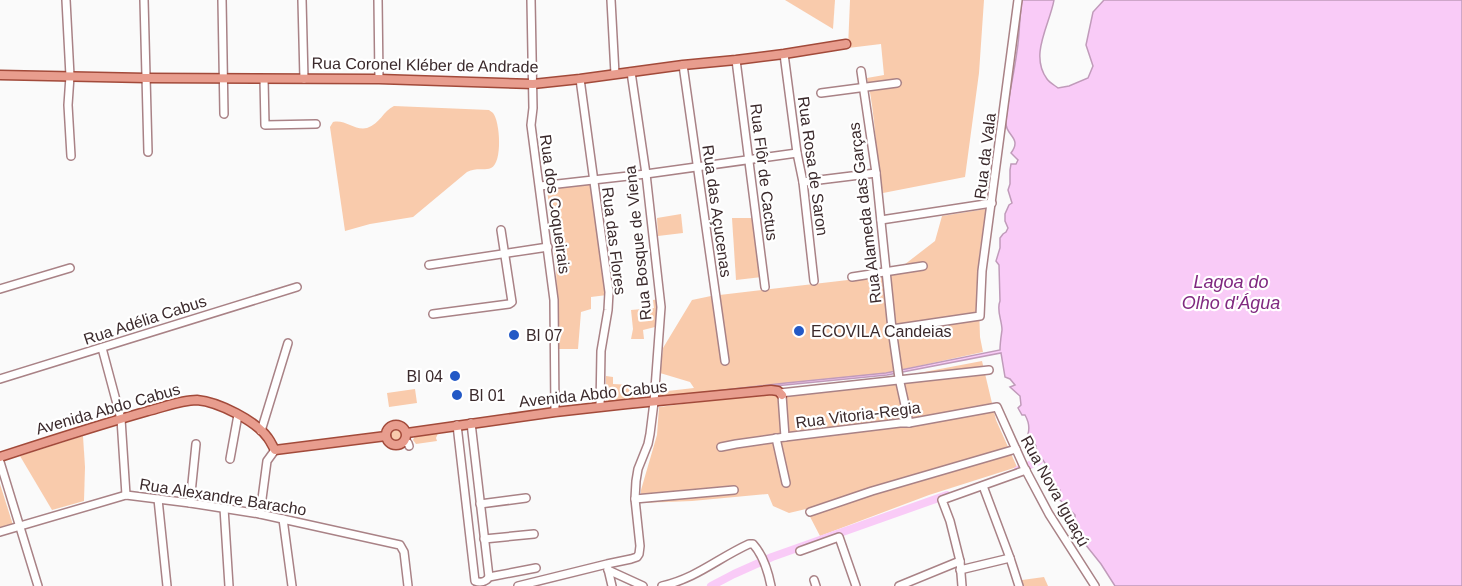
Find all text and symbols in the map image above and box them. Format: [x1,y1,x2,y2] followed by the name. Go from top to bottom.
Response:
[311,55,539,75] street label: Rua Coronel Kléber de Andrade
[795,95,831,237] street label: Rua Rosa de Saron
[747,103,781,241] street label: Rua Flôr de Cactus
[971,112,999,200] street label: Rua da Vala
[845,121,885,305] street label: Rua Alameda das Garças
[537,133,573,275] street label: Rua dos Coqueirais
[699,144,735,278] street label: Rua das Açucenas
[621,165,655,321] street label: Rua Bosque de Viena
[599,186,629,296] street label: Rua das Flores
[1182,272,1280,313] water label: Lagoa do Olho d'Água
[81,292,209,348] street label: Rua Adélia Cabus
[811,323,952,340] place label: ECOVILA Candeias
[792,324,806,338] marker: ECOVILA Candeias
[526,327,563,344] place label: Bl 07
[507,328,521,342] marker: Bl 07
[407,368,443,385] place label: Bl 04
[448,369,462,383] marker: Bl 04
[518,378,668,410] street label: Avenida Abdo Cabus
[34,380,182,438] street label: Avenida Abdo Cabus
[469,387,506,404] place label: Bl 01
[450,388,464,402] marker: Bl 01
[794,399,922,431] street label: Rua Vitoria-Regia
[1018,433,1092,549] street label: Rua Nova Iguaçú
[138,475,308,519] street label: Rua Alexandre Baracho

